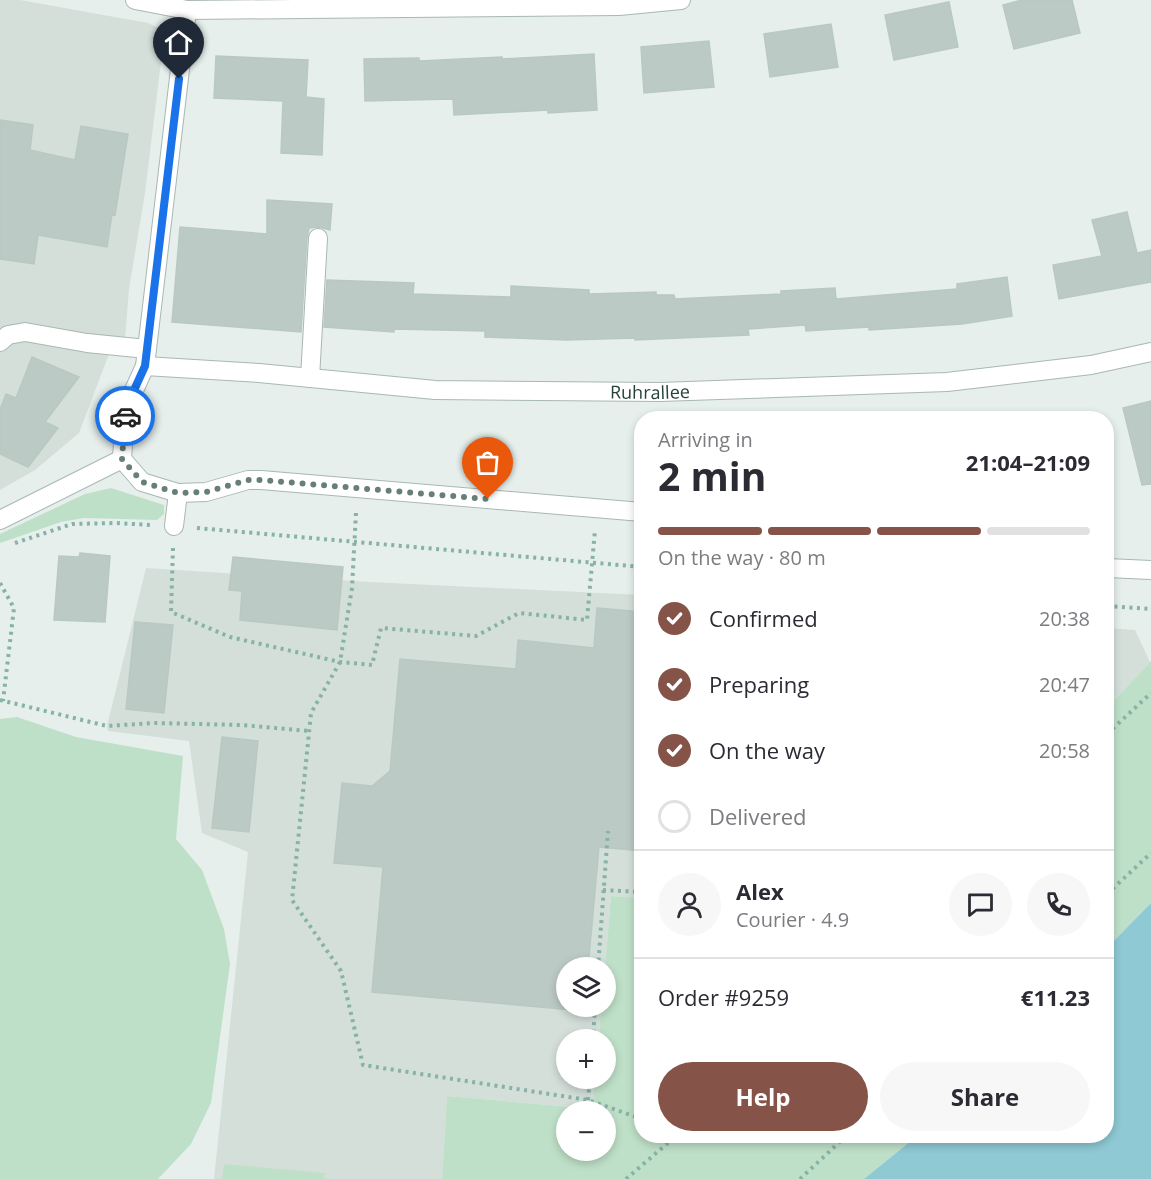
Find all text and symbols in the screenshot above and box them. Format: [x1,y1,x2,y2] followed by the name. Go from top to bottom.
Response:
[153,17,204,79] pin
[162,26,195,59] icon: home
[610,379,690,404] street label: Ruhrallee
[95,386,155,446] courier
[109,400,142,433] icon: car
[658,426,753,453] text: Arriving in
[462,437,513,499] pin
[471,446,504,479] icon: bag
[966,447,1090,477] text: 21:04–21:09
[658,449,766,502] text: 2 min
[658,544,826,571] text: On the way · 80 m
[658,602,691,635] icon: check
[709,603,818,633] text: Confirmed
[1039,605,1090,632] text: 20:38
[658,668,691,701] icon: check
[709,669,809,699] text: Preparing
[1039,671,1090,698] text: 20:47
[658,734,691,767] icon: check
[709,735,825,765] text: On the way
[1039,737,1090,764] text: 20:58
[709,801,807,831] text: Delivered
[658,873,721,936] button: person
[949,873,1012,936] button: chat
[1027,873,1090,936] button: phone
[736,876,784,906] text: Alex
[736,906,849,933] text: Courier · 4.9
[556,957,616,1161] map controls
[556,957,616,1017] button: layers
[658,982,789,1012] text: Order #9259
[1021,982,1090,1012] text: €11.23
[556,1029,616,1089] button: +
[658,1062,868,1131] button: Help
[880,1062,1090,1131] button: Share
[556,1101,616,1161] button: −

